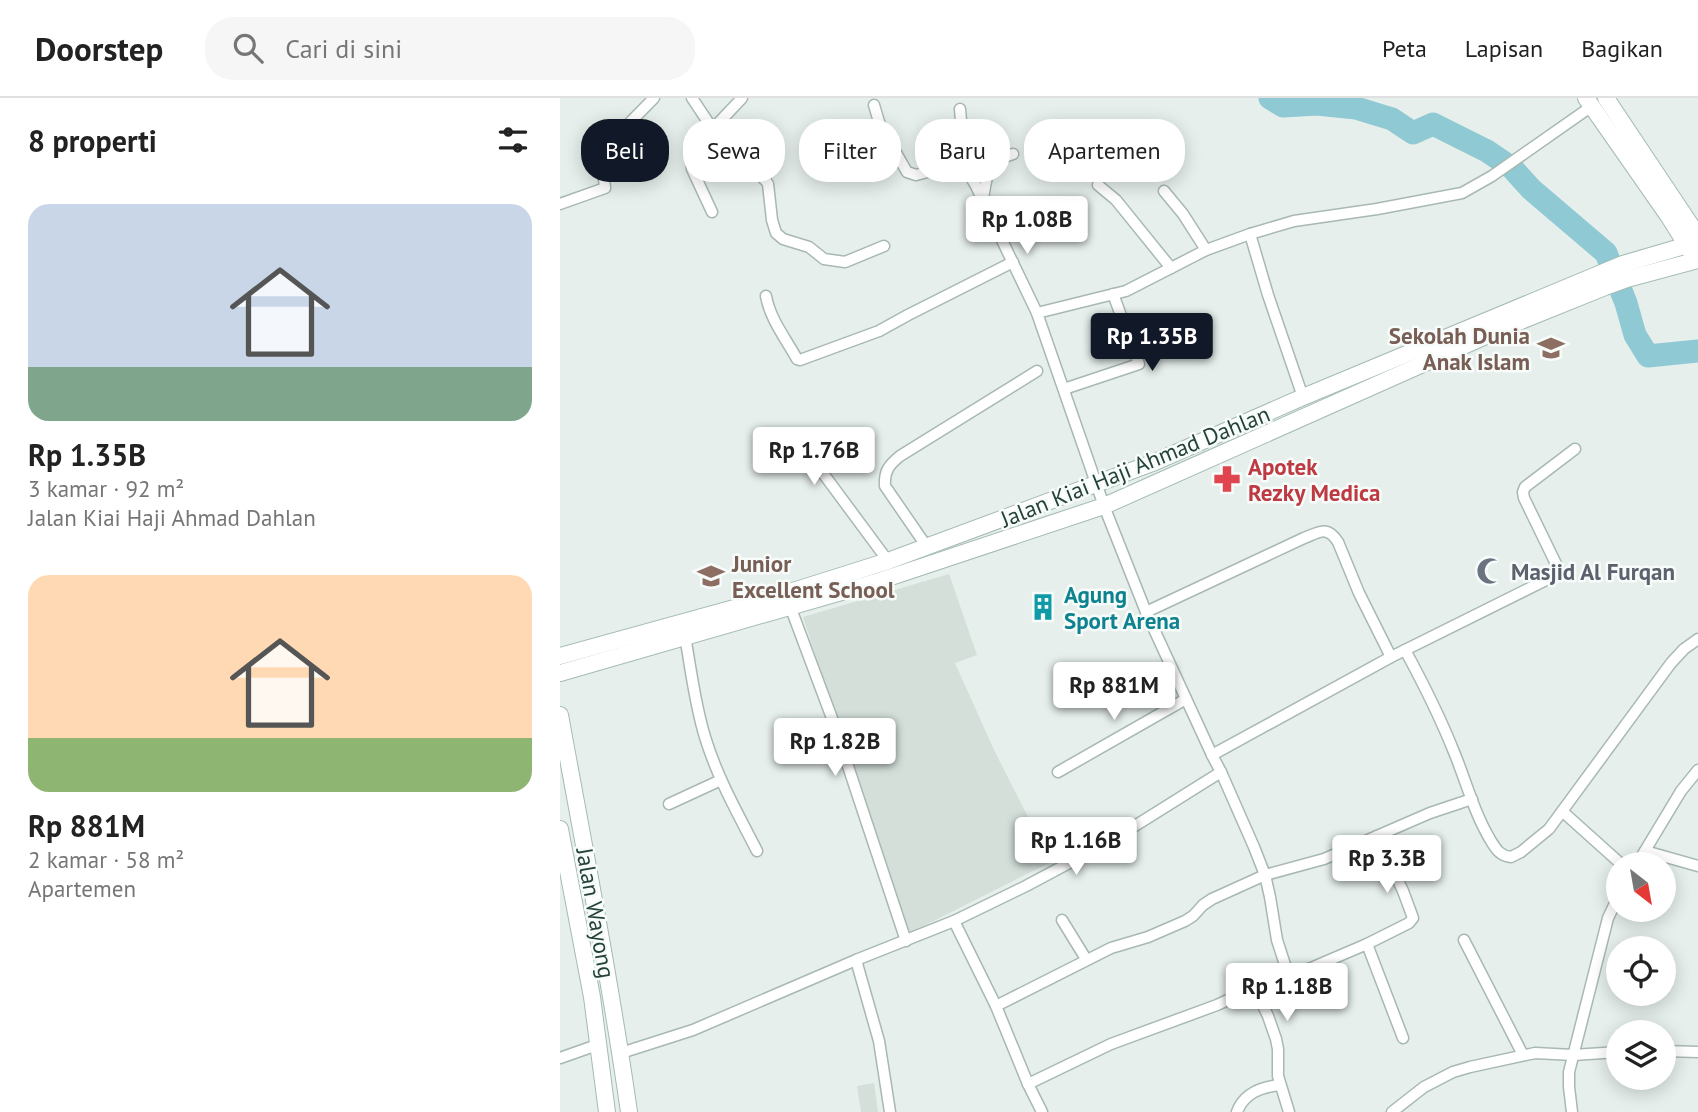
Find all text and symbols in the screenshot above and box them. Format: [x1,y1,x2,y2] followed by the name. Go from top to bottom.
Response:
[205,17,695,80] search box
[35,27,163,70] text: Doorstep
[229,29,267,67] icon: search
[285,32,402,65] text: Cari di sini
[1382,33,1427,64] text: Peta
[1465,33,1543,64] text: Lapisan
[1581,33,1663,64] text: Bagikan
[581,119,669,182] chip: Beli
[683,119,785,182] chip: Sewa
[799,119,901,182] chip: Filter
[915,119,1010,182] chip: Baru
[1024,119,1185,182] chip: Apartemen
[28,121,157,160] text: 8 properti
[494,121,532,159] icon: filters
[955,197,1099,256] pin: Rp 1.08B
[982,204,1072,233] text: Rp 1.08B
[217,249,343,375] icon: home
[1080,314,1224,373] pin: Rp 1.35B
[1107,321,1197,350] text: Rp 1.35B
[1389,321,1530,376] place label: Sekolah Dunia Anak Islam
[1536,333,1566,363] school or university icon: Sekolah Dunia Anak Islam
[995,399,1274,534] street label: Jalan Kiai Haji Ahmad Dahlan
[742,428,886,487] pin: Rp 1.76B
[28,435,146,474] text: Rp 1.35B
[769,435,859,464] text: Rp 1.76B
[1248,452,1380,507] place label: Apotek Rezky Medica
[1212,464,1242,494] pharmacy icon: Apotek Rezky Medica
[28,474,184,503] text: 3 kamar · 92 m²
[28,503,316,532] text: Jalan Kiai Haji Ahmad Dahlan
[731,549,895,604] place label: Junior Excellent School
[1475,556,1505,586] mosque icon: Masjid Al Furqan
[1511,557,1675,586] place label: Masjid Al Furqan
[696,561,726,591] school or university icon: Junior Excellent School
[1064,580,1180,635] place label: Agung Sport Arena
[1028,592,1058,622] building icon: Agung Sport Arena
[217,620,343,746] icon: home
[1049,662,1179,722] pin: Rp 881M
[1069,670,1159,699] text: Rp 881M
[763,718,907,778] pin: Rp 1.82B
[790,726,880,755] text: Rp 1.82B
[28,806,145,845] text: Rp 881M
[1004,818,1148,877] pin: Rp 1.16B
[1031,825,1121,854] text: Rp 1.16B
[1322,836,1452,895] pin: Rp 3.3B
[1348,843,1426,872] text: Rp 3.3B
[28,845,184,874] text: 2 kamar · 58 m²
[570,845,622,980] street label: Jalan Wayong
[1606,852,1676,922] north arrow
[1606,852,1676,1090] map controls
[28,874,136,903] text: Apartemen
[1606,936,1676,1006] button: locate
[1215,964,1359,1023] pin: Rp 1.18B
[1242,971,1332,1000] text: Rp 1.18B
[1606,1020,1676,1090] button: layers

